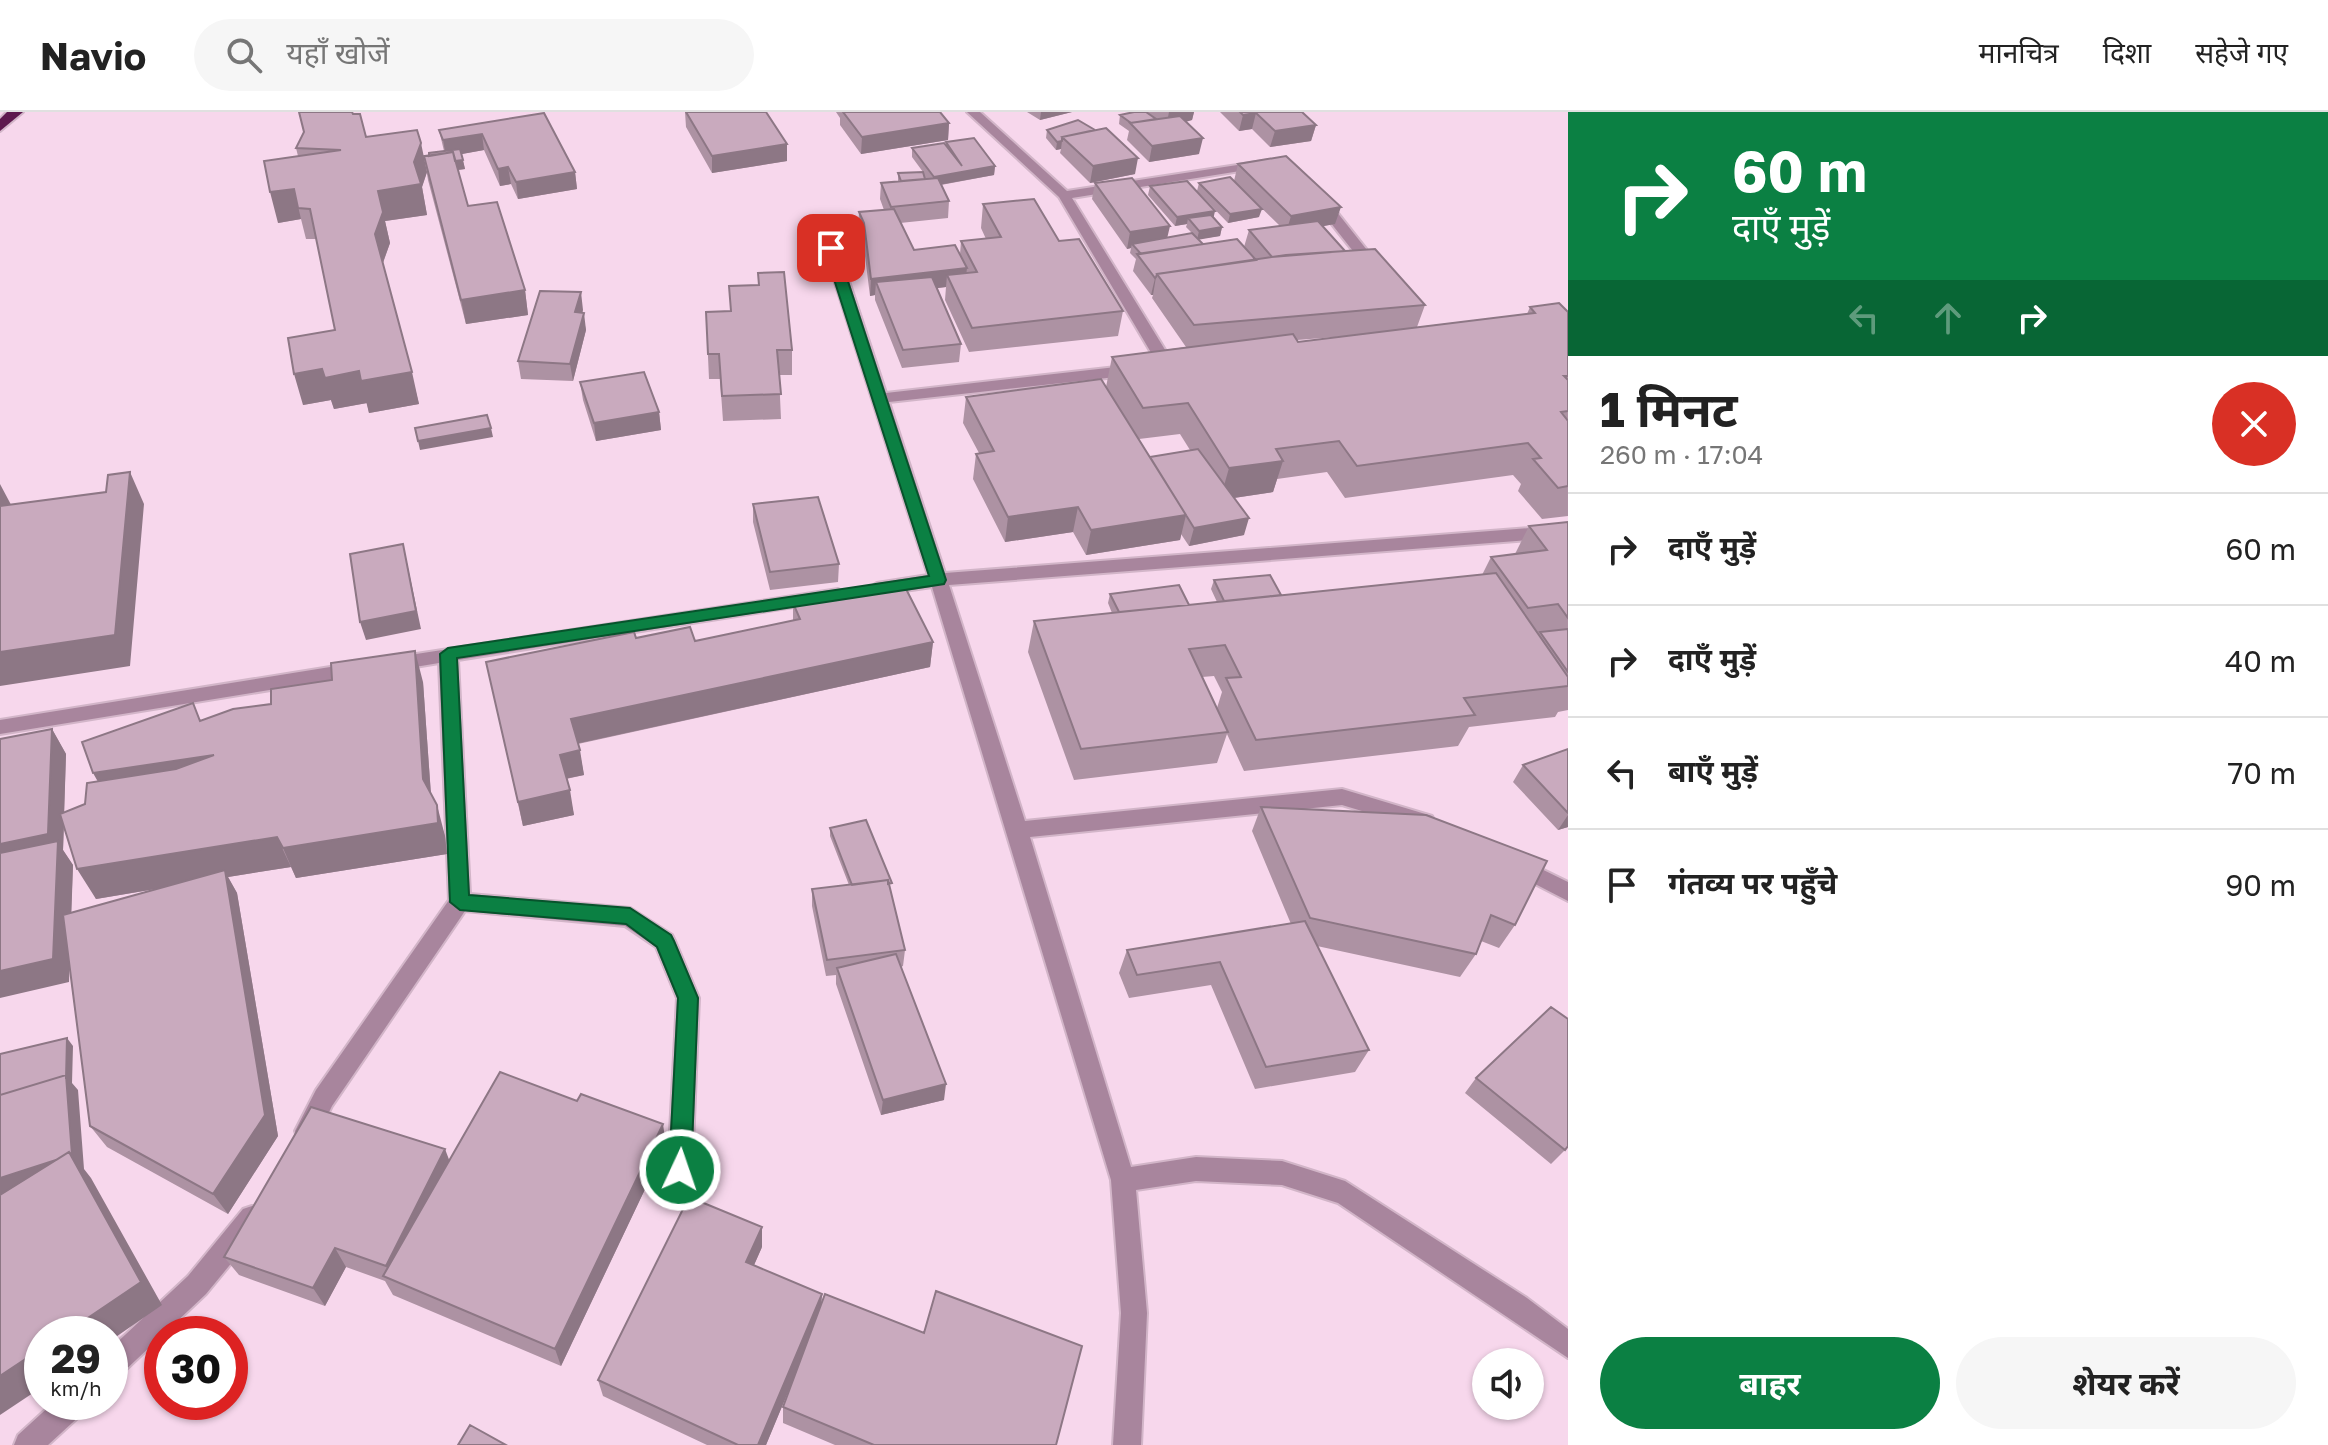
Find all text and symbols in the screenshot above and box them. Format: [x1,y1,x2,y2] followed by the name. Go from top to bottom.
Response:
[194,19,754,91] search box
[40,33,146,78] text: Navio
[222,33,266,77] icon: search
[286,35,390,71] text: यहाँ खोजें
[1979,36,2059,69] text: मानचित्र
[2103,36,2151,69] text: दिशा
[2195,36,2288,69] text: सहेजे गए
[1732,137,1867,204] text: 60 m
[1600,144,1704,248] icon: right
[1732,205,1830,248] text: दाएँ मुड़ें
[797,214,865,282] pin
[809,226,853,270] icon: arrive
[1842,296,1886,340] icon: left
[1926,296,1970,340] icon: ahead
[2010,296,2054,340] icon: right
[1600,380,1737,438] text: 1 मिनट
[2212,382,2296,466] button: close
[1600,439,1763,470] text: 260 m · 17:04
[1600,527,1644,571] icon: right
[1668,529,1756,565] text: दाएँ मुड़ें
[2225,531,2296,567] text: 60 m
[1600,639,1644,683] icon: right
[1668,641,1756,677] text: दाएँ मुड़ें
[2225,643,2296,679] text: 40 m
[1600,751,1644,795] icon: left
[1668,753,1758,789] text: बाएँ मुड़ें
[2227,755,2296,791] text: 70 m
[1600,863,1644,907] icon: arrive
[1668,865,1837,901] text: गंतव्य पर पहुँचे
[2225,867,2296,903] text: 90 m
[638,1128,722,1212] position arrow
[144,1316,248,1420] speed limit sign: 30
[51,1334,101,1382] text: 29
[1600,1337,1940,1429] button: बाहर
[1956,1337,2296,1429] button: शेयर करें
[1472,1348,1544,1420] map controls
[1472,1348,1544,1420] button: sound
[51,1376,101,1400] text: km/h

